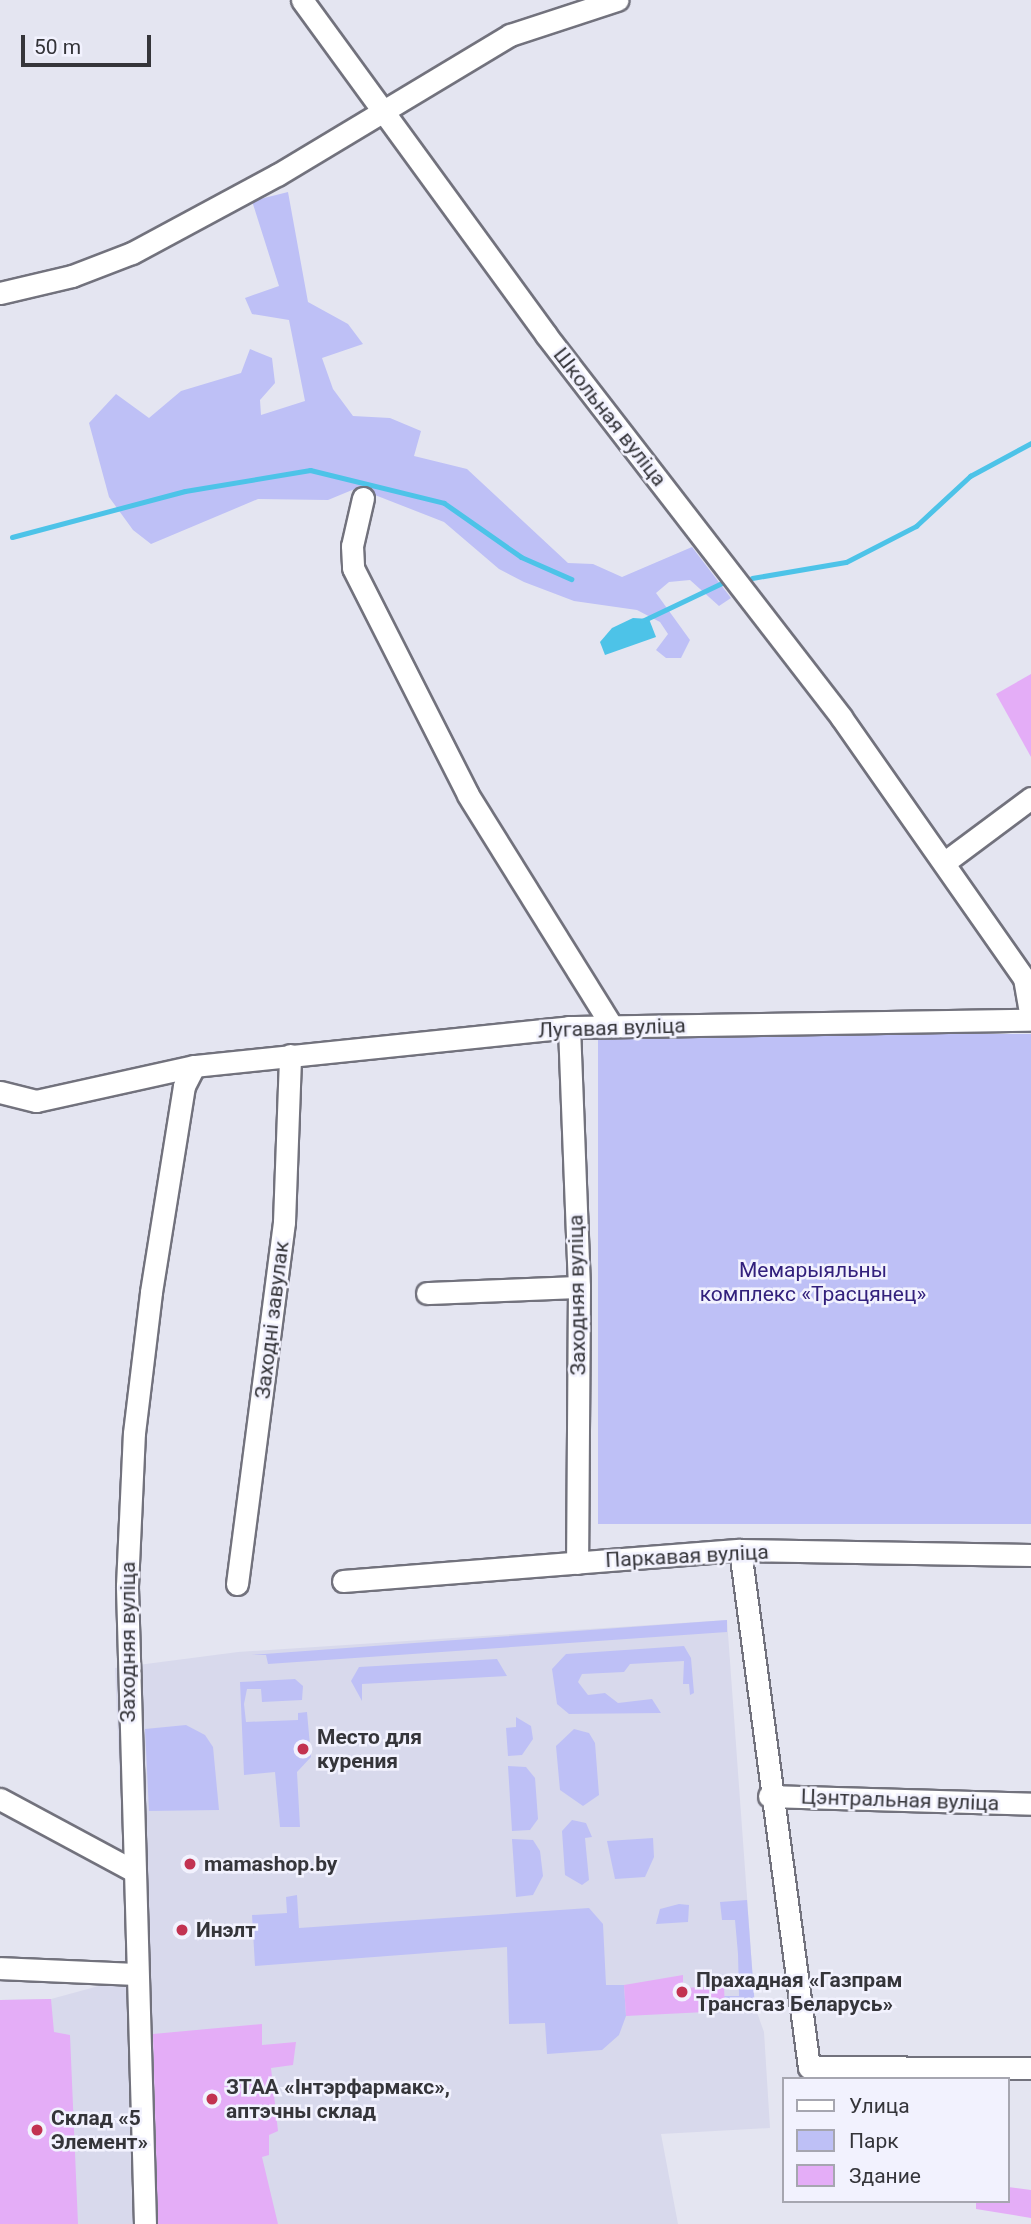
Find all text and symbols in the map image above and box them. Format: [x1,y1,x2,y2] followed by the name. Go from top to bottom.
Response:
[24,21,154,65] scale bar
[34,35,81,59] text: 50 m
[548,343,672,491] street label: Школьная вуліца
[538,1013,686,1043] street label: Лугавая вуліца
[563,1214,591,1376] street label: Заходняя вуліца
[250,1240,294,1400] street label: Заходні завулак
[700,1257,926,1307] park label: Мемарыяльны комплекс «Трасцянец»
[605,1539,769,1573] street label: Паркавая вуліца
[115,1562,141,1722] street label: Заходняя вуліца
[317,1724,422,1774] place label: Место для курения
[295,1741,311,1757] marker: Место для курения
[800,1784,1000,1816] street label: Цэнтральная вуліца
[204,1851,337,1877] place label: mamashop.by
[182,1856,198,1872] marker: mamashop.by
[196,1917,256,1943] place label: Инэлт
[174,1922,190,1938] marker: Инэлт
[696,1967,902,2017] place label: Прахадная «Газпрам Трансгаз Беларусь»
[674,1984,690,2000] marker: Прахадная «Газпрам Трансгаз Беларусь»
[226,2074,450,2124] place label: ЗТАА «Інтэрфармакс», аптэчны склад
[782,2077,1010,2203] legend
[204,2091,220,2107] marker: ЗТАА «Інтэрфармакс», аптэчны склад
[849,2094,910,2118] text: Улица
[51,2105,148,2155] place label: Склад «5 Элемент»
[29,2122,45,2138] marker: Склад «5 Элемент»
[849,2129,899,2153] text: Парк
[849,2164,921,2188] text: Здание

